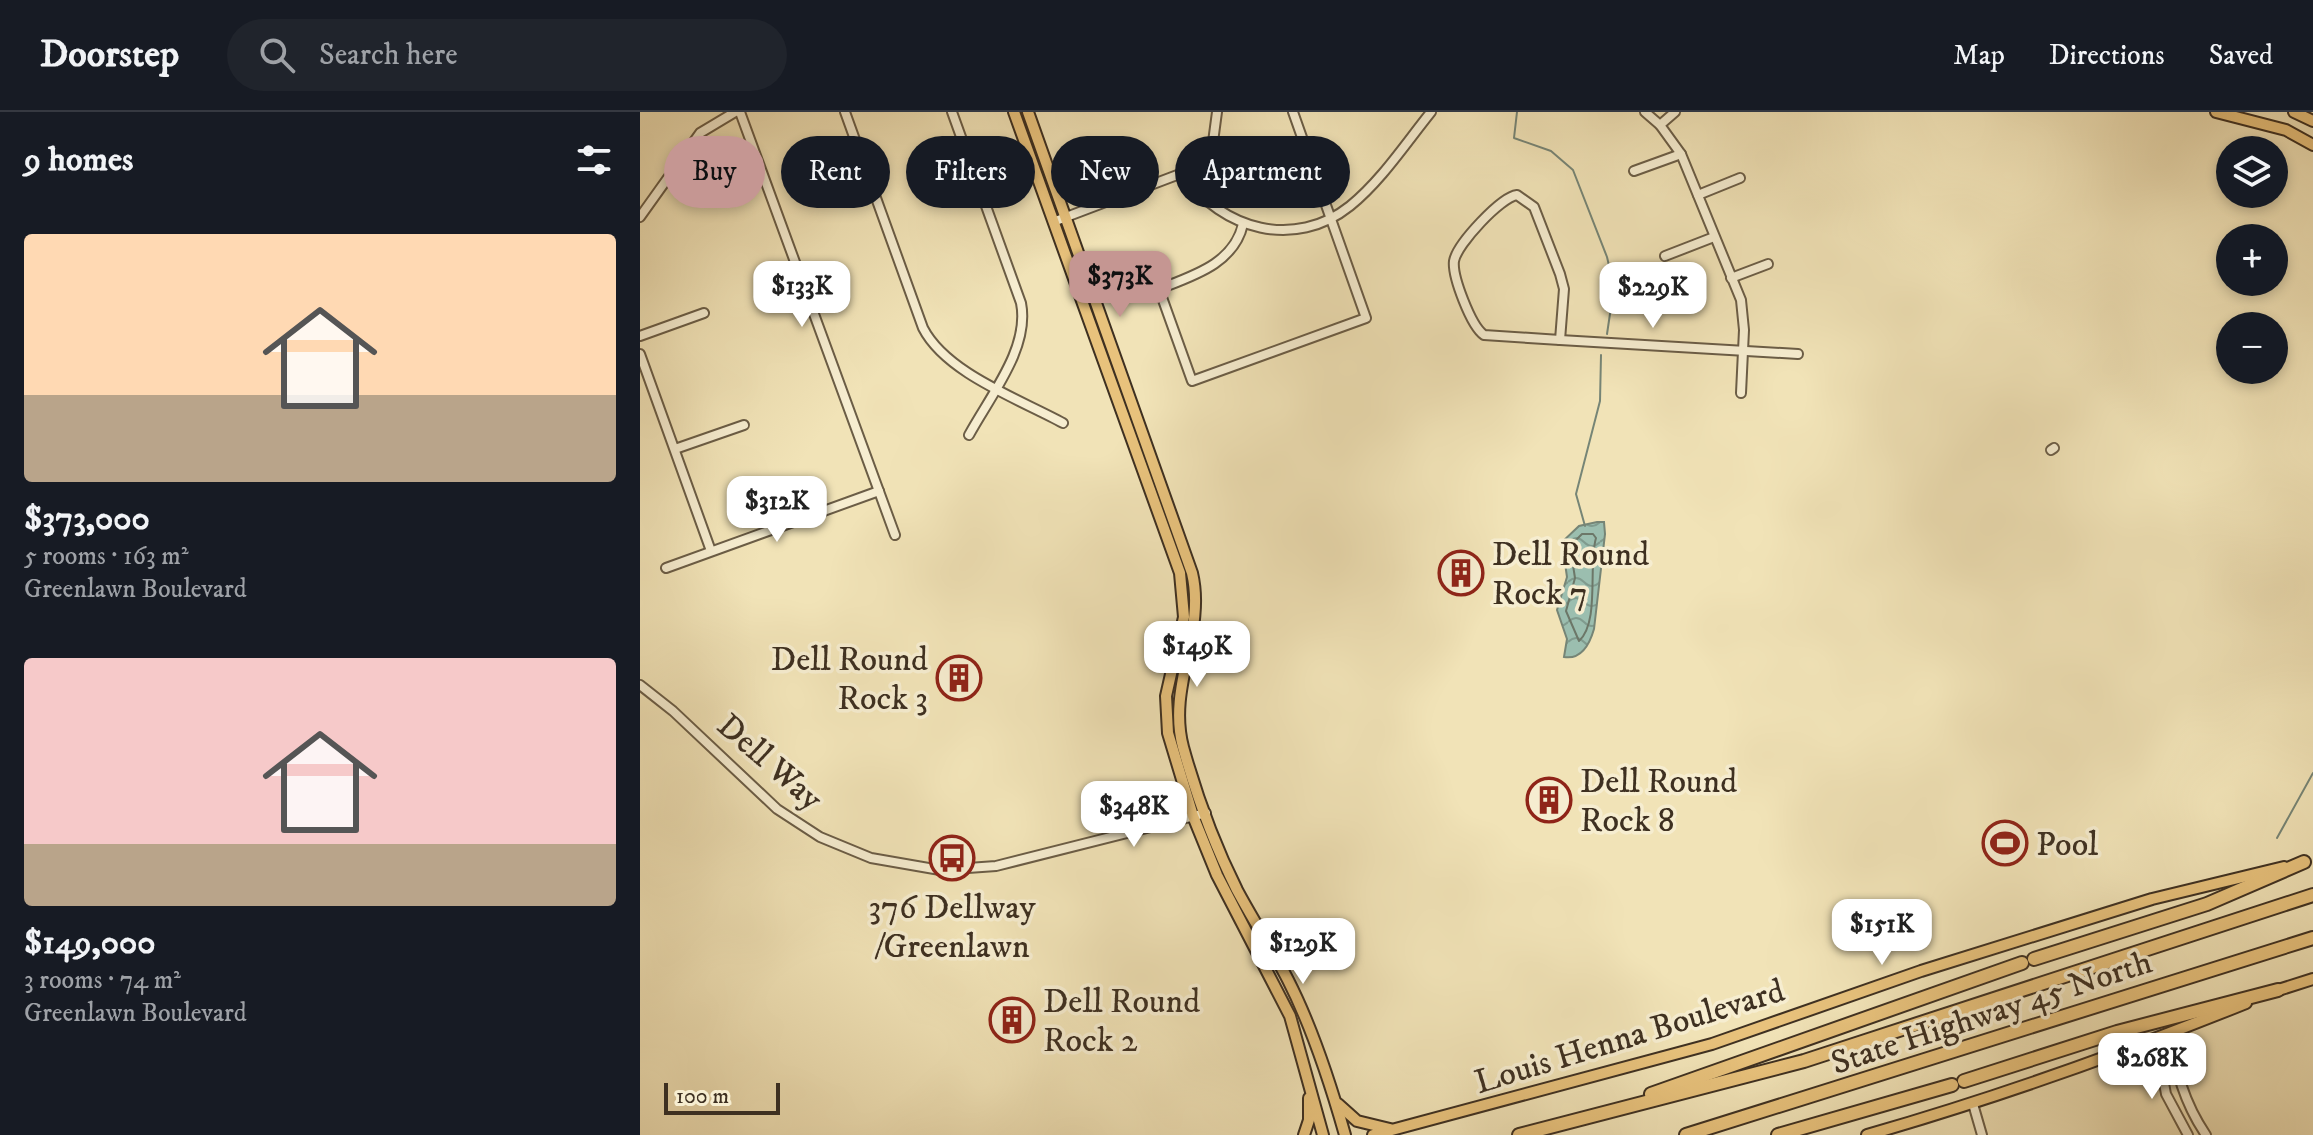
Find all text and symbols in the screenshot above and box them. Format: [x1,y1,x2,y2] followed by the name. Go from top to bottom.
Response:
[227,19,787,91] search box
[40,31,179,79] text: Doorstep
[255,33,299,77] icon: search
[319,37,458,74] text: Search here
[1953,38,2005,73] text: Map
[2049,38,2165,73] text: Directions
[2209,38,2273,73] text: Saved
[664,136,765,208] chip: Buy
[781,136,890,208] chip: Rent
[906,136,1035,208] chip: Filters
[1051,136,1159,208] chip: New
[1175,136,1350,208] chip: Apartment
[2216,136,2288,384] map controls
[2216,136,2288,208] button: layers
[572,138,616,182] icon: filters
[24,139,133,181] text: 9 homes
[2216,224,2288,296] button: +
[1064,251,1176,319] pin: $373K
[1087,260,1153,293] text: $373K
[746,261,858,329] pin: $133K
[1597,262,1709,330] pin: $229K
[771,270,833,303] text: $133K
[1618,271,1688,304] text: $229K
[248,286,392,430] icon: home
[2216,312,2288,384] button: −
[721,476,833,544] pin: $312K
[745,485,809,518] text: $312K
[24,498,150,540] text: $373,000
[1492,534,1649,615] place label: Dell Round Rock 7
[24,540,189,573] text: 5 rooms · 163 m²
[1437,549,1485,597] building icon: Dell Round Rock 7
[24,573,247,606] text: Greenlawn Boulevard
[1141,621,1253,689] pin: $149K
[1162,630,1232,663] text: $149K
[771,639,928,720] place label: Dell Round Rock 3
[935,654,983,702] building icon: Dell Round Rock 3
[708,705,832,820] street label: Dell Way
[248,710,392,854] icon: home
[1580,761,1737,842] place label: Dell Round Rock 8
[1525,776,1573,824] building icon: Dell Round Rock 8
[1078,781,1190,849] pin: $348K
[1099,790,1169,823] text: $348K
[1981,819,2029,867] sports icon: Pool
[2036,824,2099,866] place label: Pool
[928,834,976,882] bus stop icon: 376 Dellway /Greenlawn
[868,887,1036,968] place label: 376 Dellway /Greenlawn
[1826,899,1938,967] pin: $151K
[1850,908,1914,941] text: $151K
[1247,918,1359,986] pin: $129K
[24,922,156,964] text: $149,000
[1269,927,1337,960] text: $129K
[1826,941,2157,1085] street label: State Highway 45 North
[24,964,181,997] text: 3 rooms · 74 m²
[1470,970,1790,1104] street label: Louis Henna Boulevard
[1043,981,1200,1062] place label: Dell Round Rock 2
[988,996,1036,1044] building icon: Dell Round Rock 2
[24,997,247,1030] text: Greenlawn Boulevard
[2096,1033,2208,1101] pin: $268K
[2116,1042,2188,1075] text: $268K
[664,1079,780,1115] scale bar
[676,1083,729,1110] text: 100 m

